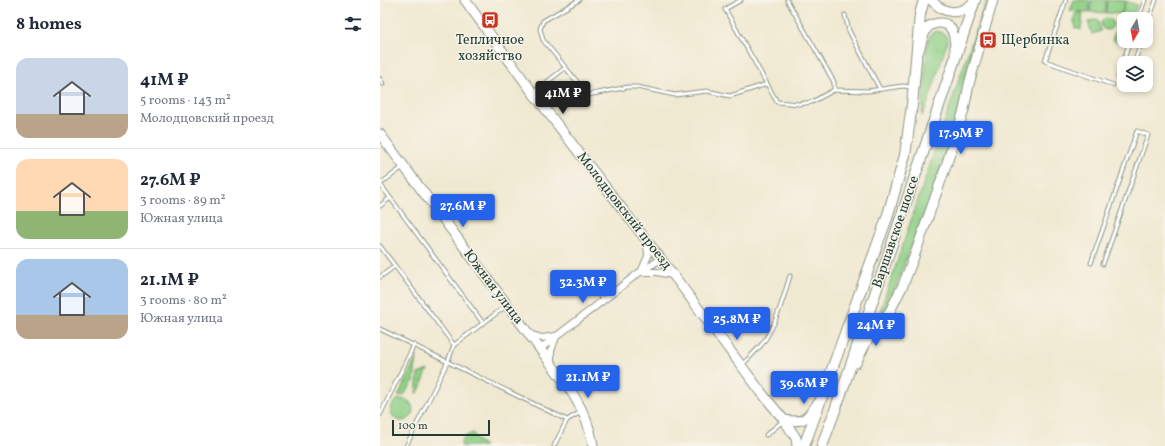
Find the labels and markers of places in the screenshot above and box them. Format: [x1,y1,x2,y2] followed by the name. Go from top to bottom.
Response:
[480,10,500,30] bus stop icon: Тепличное хозяйство
[978,30,998,50] bus stop icon: Щербинка
[456,31,525,66] place label: Тепличное хозяйство
[1001,31,1069,50] place label: Щербинка
[535,81,591,115] pin: 41M ₽
[924,121,998,155] pin: 17.9M ₽
[426,194,500,228] pin: 27.6M ₽
[546,270,620,304] pin: 32.3M ₽
[700,307,774,341] pin: 25.8M ₽
[848,313,904,347] pin: 24M ₽
[551,365,625,399] pin: 21.1M ₽
[767,371,841,405] pin: 39.6M ₽

